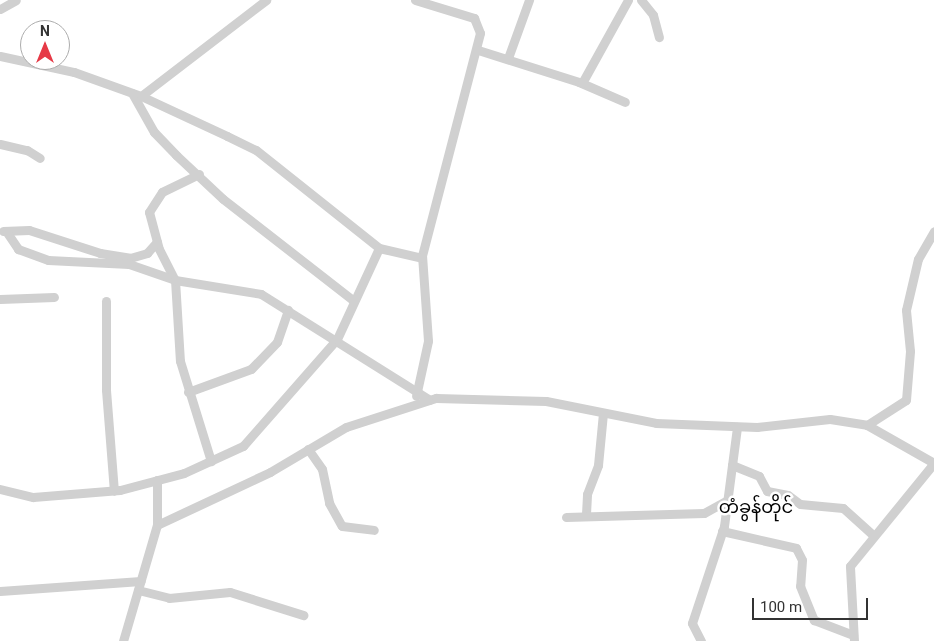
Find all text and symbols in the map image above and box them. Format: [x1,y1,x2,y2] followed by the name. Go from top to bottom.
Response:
[20,20,70,70] north arrow
[40,23,50,39] text: N
[719,496,793,518] district label: တံခွန်တိုင်
[754,588,870,620] scale bar
[760,598,802,616] text: 100 m

